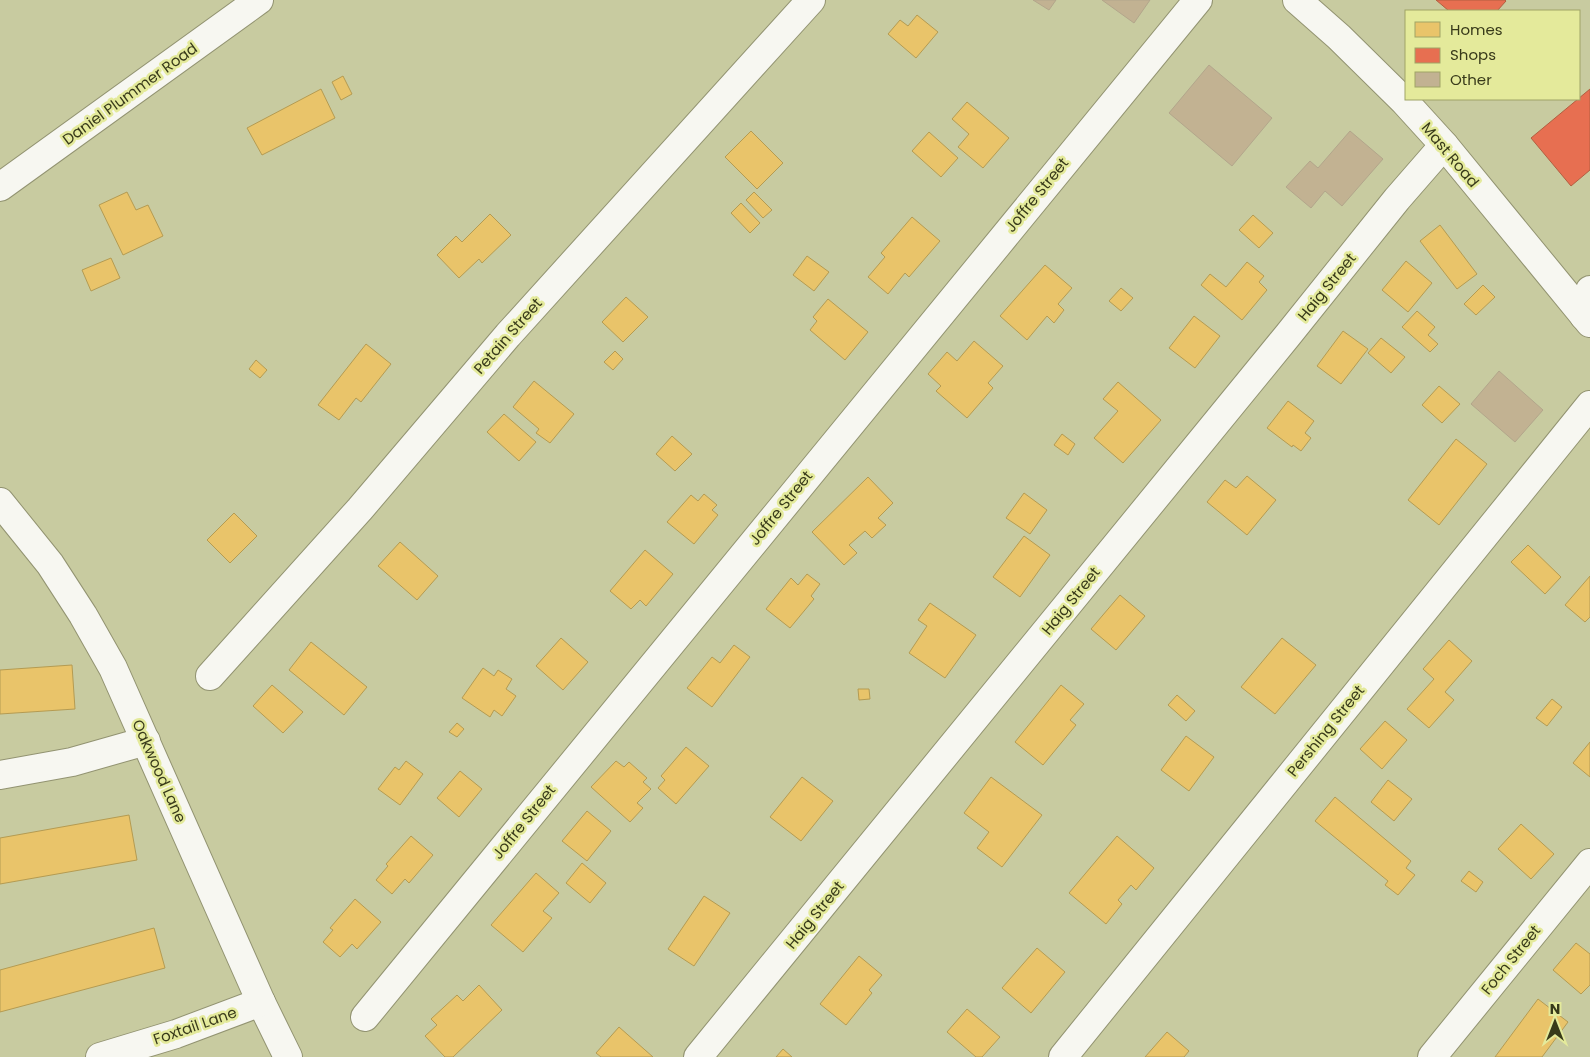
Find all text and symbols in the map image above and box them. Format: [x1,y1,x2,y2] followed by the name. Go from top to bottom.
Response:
[1405,10,1580,100] legend
[1450,19,1503,40] text: Homes
[58,38,201,150] street label: Daniel Plummer Road
[1450,44,1496,65] text: Shops
[1450,69,1492,90] text: Other
[1417,118,1484,192] street label: Mast Road
[1000,153,1073,236] street label: Joffre Street
[1293,248,1361,325] street label: Haig Street
[469,293,547,378] street label: Petain Street
[744,466,817,549] street label: Joffre Street
[1037,562,1105,639] street label: Haig Street
[1282,680,1369,781] street label: Pershing Street
[127,716,192,826] street label: Oakwood Lane
[487,780,560,863] street label: Joffre Street
[781,876,849,953] street label: Haig Street
[1476,921,1545,999] street label: Foch Street
[1530,997,1580,1047] north arrow
[1550,999,1560,1019] text: N
[150,1001,239,1050] street label: Foxtail Lane

